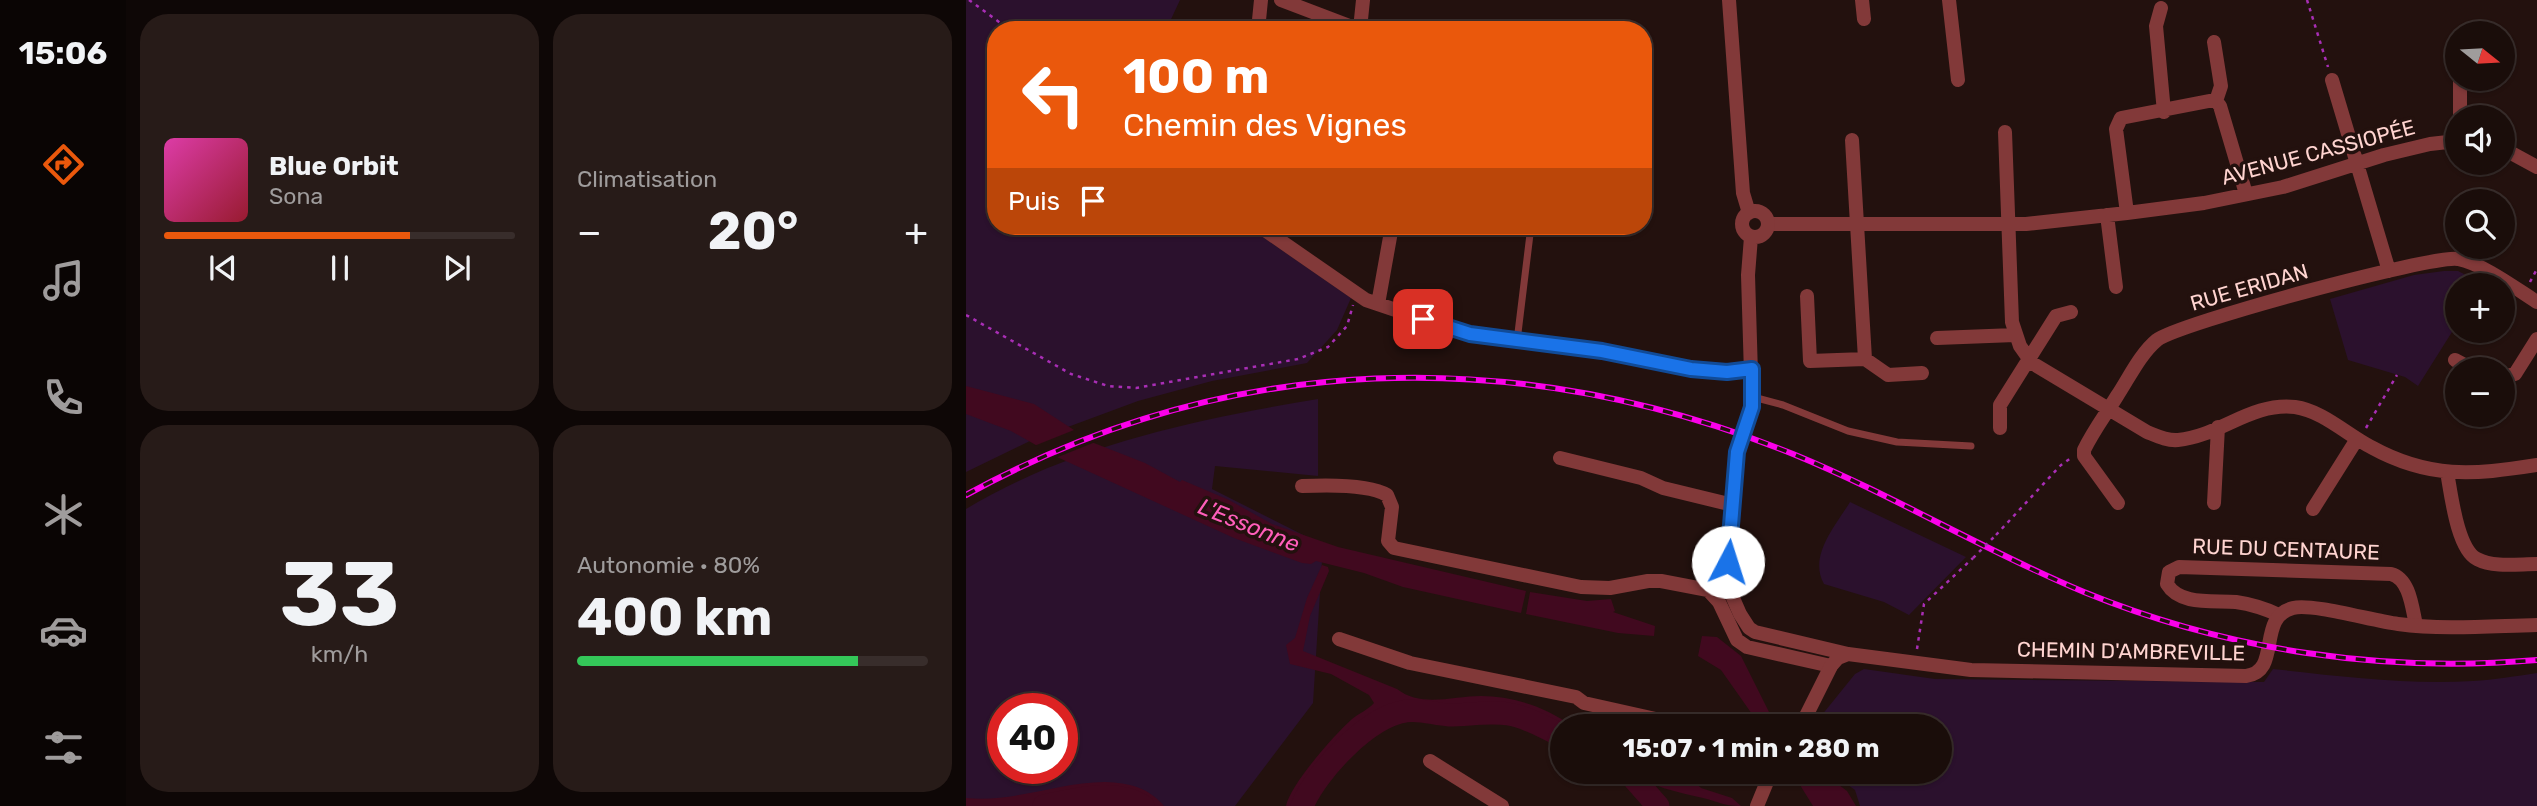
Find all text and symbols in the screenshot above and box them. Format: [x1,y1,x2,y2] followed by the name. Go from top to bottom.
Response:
[2445,21,2515,91] north arrow
[2445,21,2515,427] map controls
[19,34,107,72] text: 15:06
[1123,47,1269,105] text: 100 m
[1008,49,1099,140] icon: left
[2445,105,2515,175] button: sound
[1123,106,1407,144] text: Chemin des Vignes
[2218,114,2418,190] street label: AVENUE CASSIOPÉE
[39,140,88,189] icon: directions
[269,151,399,182] text: Blue Orbit
[577,165,717,193] text: Climatisation
[269,182,323,210] text: Sona
[1074,182,1112,220] icon: arrive
[1008,186,1060,217] text: Puis
[2445,189,2515,259] button: search
[708,200,798,262] text: 20°
[577,209,602,255] text: −
[904,209,928,255] text: +
[204,249,242,287] icon: previous
[321,249,359,287] icon: pause
[438,249,476,287] icon: next
[39,256,88,305] icon: music
[2187,258,2311,316] street label: RUE ERIDAN
[2445,273,2515,343] button: +
[1393,289,1453,349] pin
[1404,300,1442,338] icon: arrive
[2445,357,2515,427] button: −
[39,373,88,422] icon: phone
[39,490,88,539] icon: climate
[1194,492,1304,558] water label: L'Essonne
[1691,525,1765,599] position arrow
[2192,533,2380,565] street label: RUE DU CENTAURE
[280,540,399,648] text: 33
[577,551,760,579] text: Autonomie · 80%
[577,586,772,648] text: 400 km
[39,606,88,655] icon: car
[2017,637,2245,665] street label: CHEMIN D'AMBREVILLE
[311,640,368,668] text: km/h
[987,693,1078,784] speed limit sign: 40
[39,723,88,772] icon: filters
[1622,733,1880,764] text: 15:07 · 1 min · 280 m

